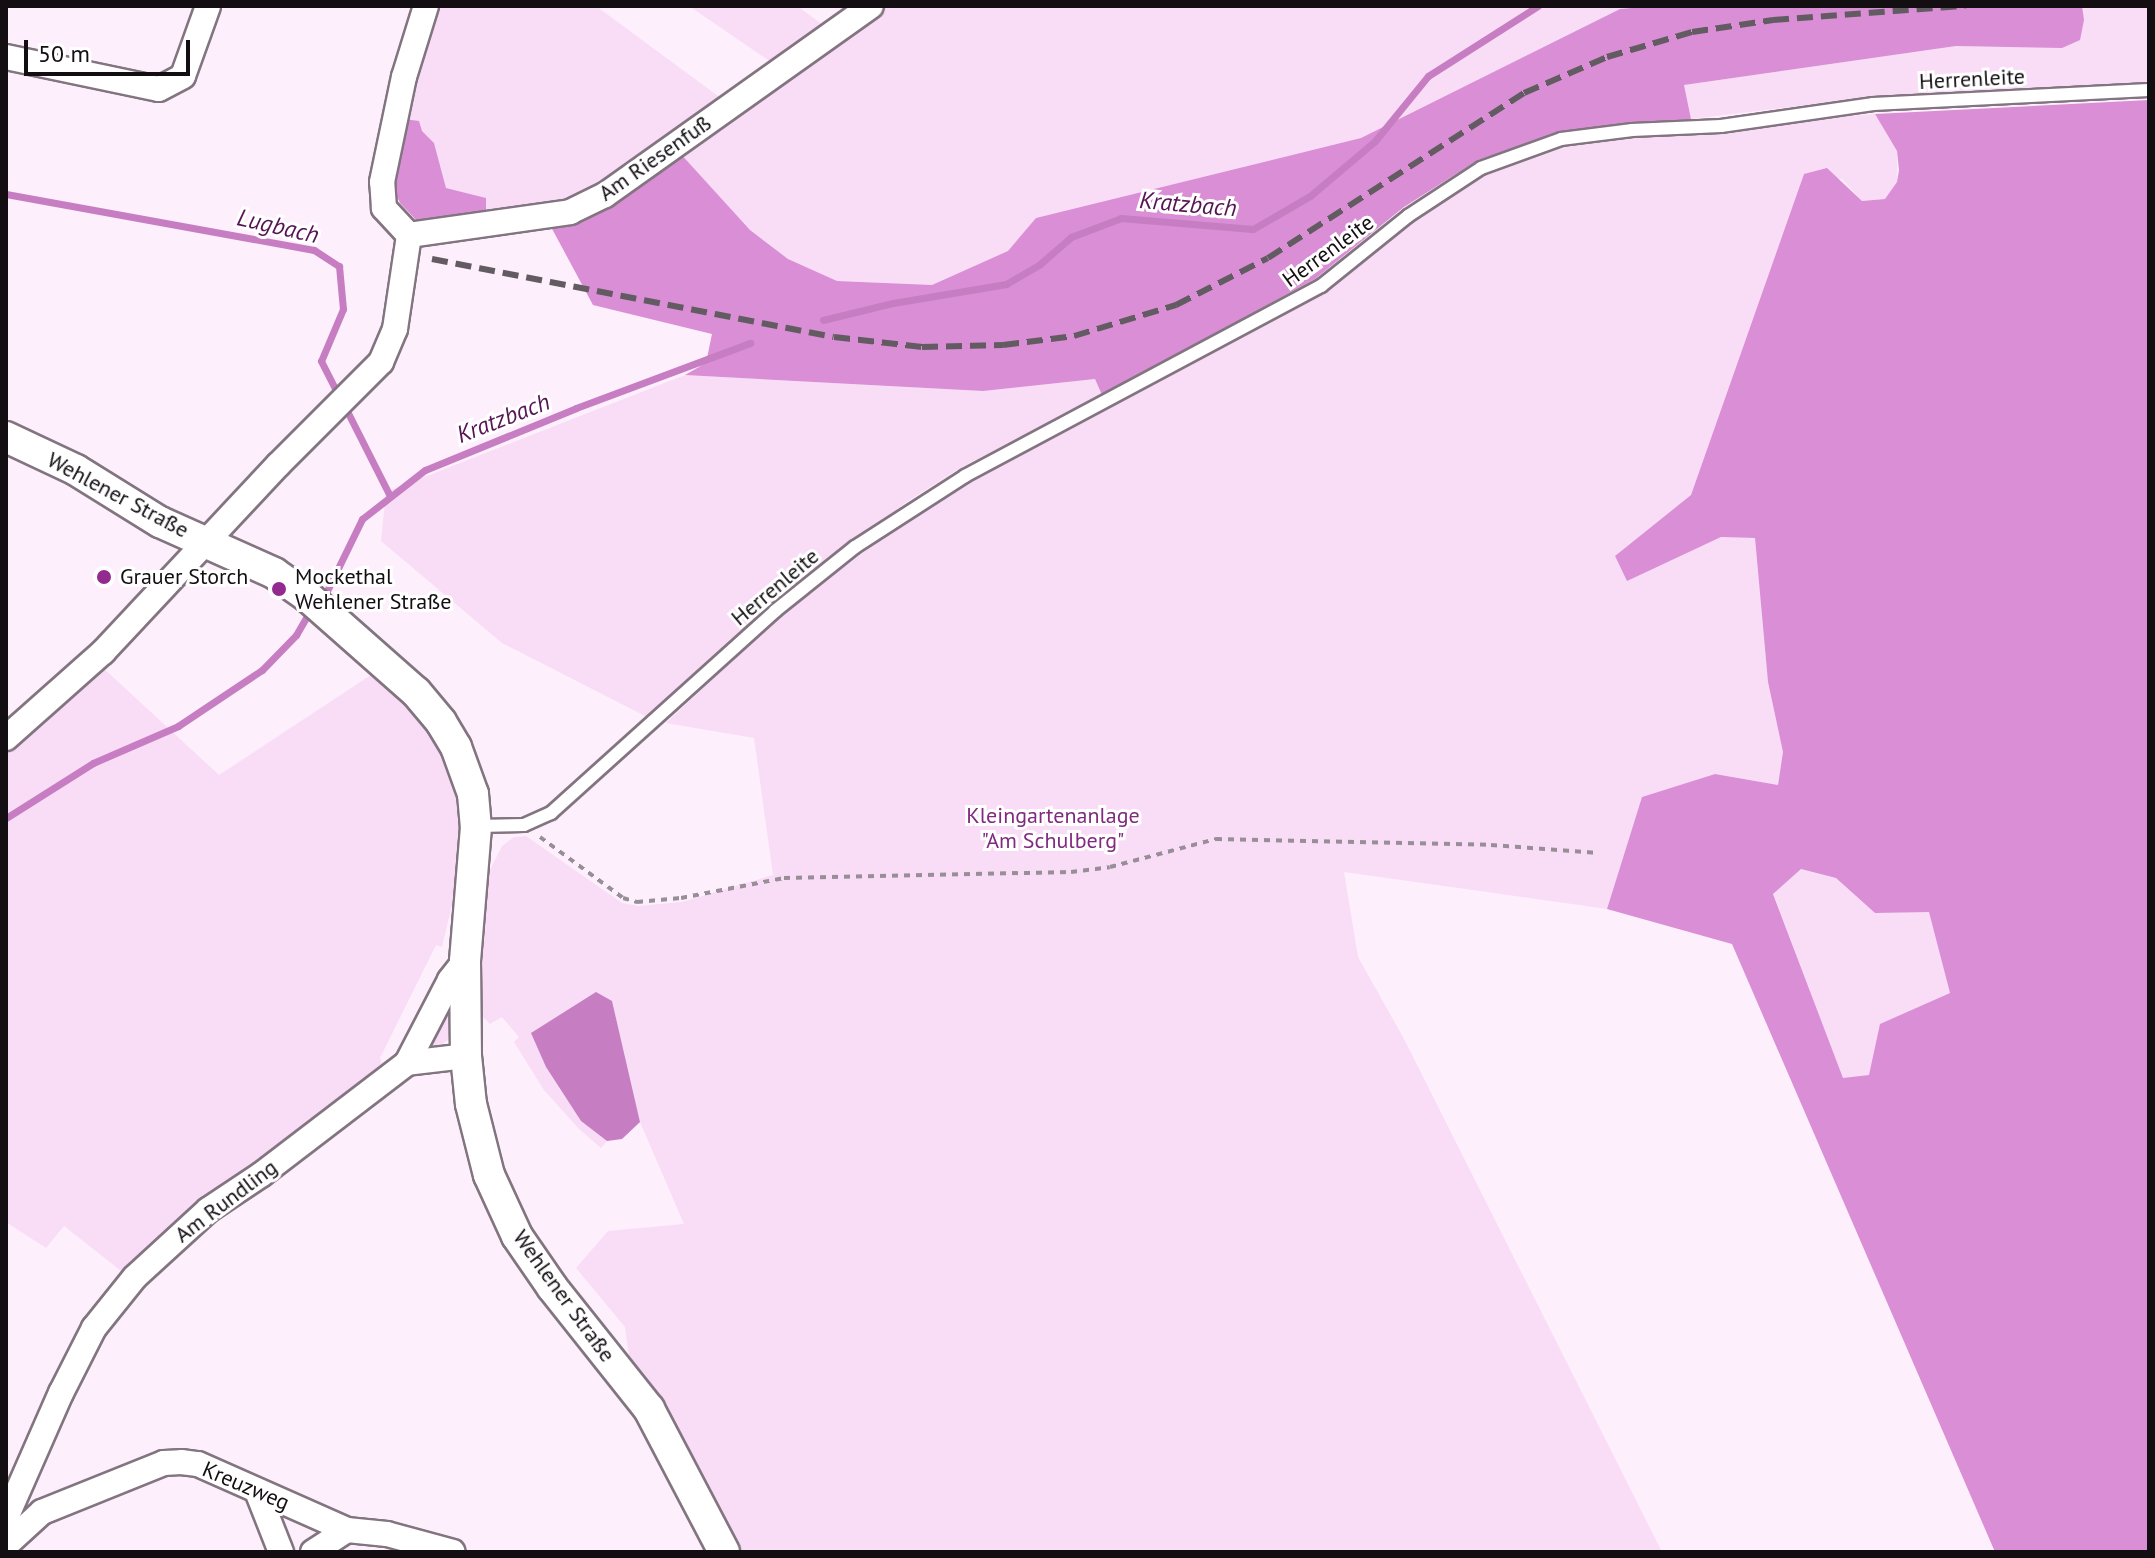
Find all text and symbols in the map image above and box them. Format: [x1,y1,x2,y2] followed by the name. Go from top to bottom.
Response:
[28,24,194,74] scale bar
[38,38,90,69] text: 50 m
[1918,63,2026,95] street label: Herrenleite
[594,110,716,206] street label: Am Riesenfuß
[1138,185,1238,223] water label: Kratzbach
[234,203,322,249] water label: Lugbach
[1277,209,1379,293] street label: Herrenleite
[452,387,554,449] water label: Kratzbach
[43,447,193,543] street label: Wehlener Straße
[726,543,824,631] street label: Herrenleite
[295,563,451,614] place label: Mockethal Wehlener Straße
[120,564,248,590] place label: Grauer Storch
[95,568,113,586] marker: Grauer Storch
[270,580,288,598] marker: Mockethal Wehlener Straße
[966,802,1140,854] park label: Kleingartenanlage "Am Schulberg"
[170,1154,282,1248] street label: Am Rundling
[507,1225,621,1367] street label: Wehlener Straße
[199,1456,293,1516] street label: Kreuzweg

